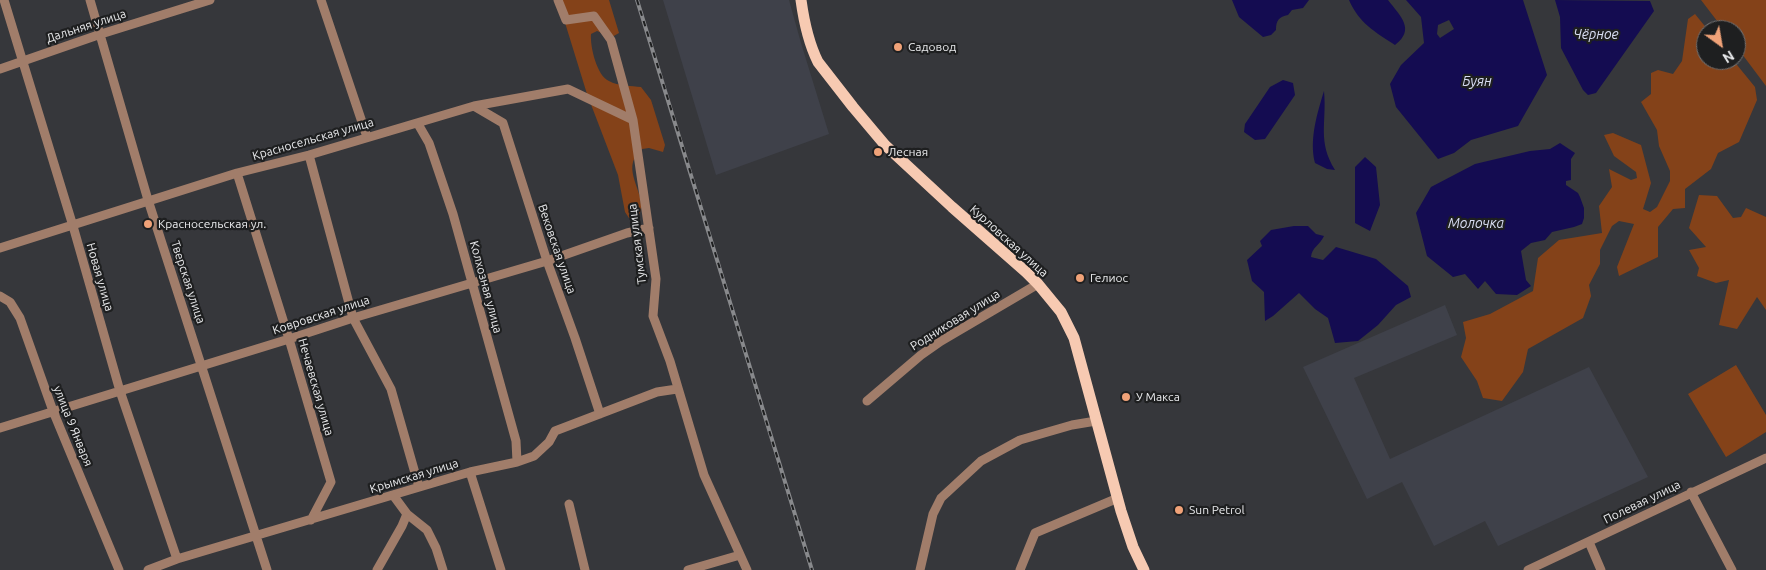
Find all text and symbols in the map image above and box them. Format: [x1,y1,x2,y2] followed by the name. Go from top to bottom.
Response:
[44,6,128,46] street label: Дальняя улица
[1696,20,1746,70] north arrow
[1573,26,1619,42] water label: Чёрное
[908,40,956,54] place label: Садовод
[892,41,904,53] marker: Садовод
[1720,47,1737,66] text: N
[1462,73,1492,89] water label: Буян
[251,115,375,163] street label: Красносельская улица
[888,145,928,159] place label: Лесная
[872,146,884,158] marker: Лесная
[535,202,579,296] street label: Вековская улица
[967,202,1051,280] street label: Курловская улица
[625,203,649,285] street label: Тумская улица
[1448,215,1504,231] water label: Молочка
[158,217,266,231] place label: Красносельская ул.
[142,218,154,230] marker: Красносельская ул.
[168,239,208,325] street label: Тверская улица
[467,239,505,335] street label: Колхозная улица
[83,241,117,313] street label: Новая улица
[1090,271,1128,285] place label: Гелиос
[1074,272,1086,284] marker: Гелиос
[908,287,1002,353] street label: Родниковая улица
[271,292,371,338] street label: Ковровская улица
[295,337,337,437] street label: Нечаевская улица
[50,383,96,469] street label: улица 9 Января
[1136,390,1180,404] place label: У Макса
[1120,391,1132,403] marker: У Макса
[368,456,460,496] street label: Крымская улица
[1601,477,1683,527] street label: Полевая улица
[1189,503,1245,517] place label: Sun Petrol
[1173,504,1185,516] marker: Sun Petrol

